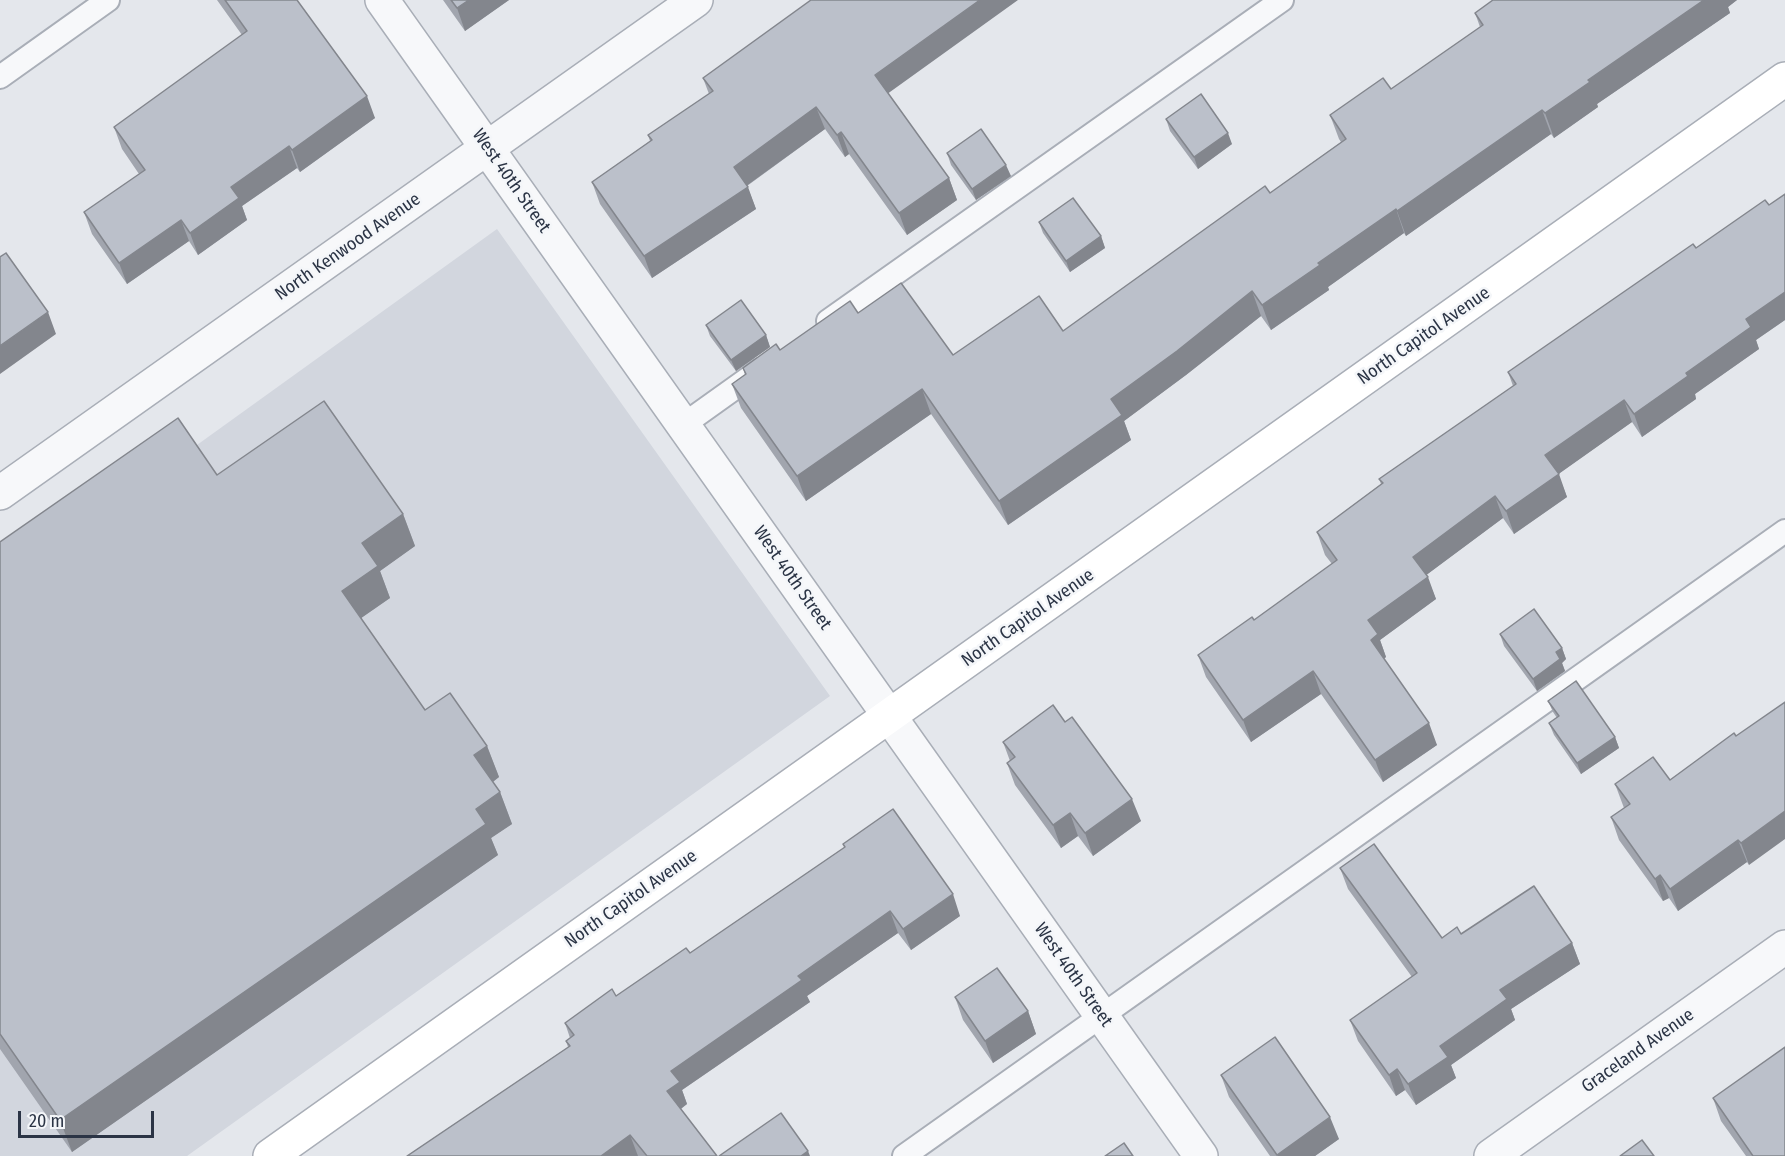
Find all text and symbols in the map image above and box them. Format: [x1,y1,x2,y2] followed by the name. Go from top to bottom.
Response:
[467,125,555,237] street label: West 40th Street
[271,189,425,305] street label: North Kenwood Avenue
[1354,282,1494,390] street label: North Capitol Avenue
[748,522,836,634] street label: West 40th Street
[958,564,1098,672] street label: North Capitol Avenue
[561,845,701,953] street label: North Capitol Avenue
[1029,919,1117,1031] street label: West 40th Street
[1578,1004,1698,1098] street label: Graceland Avenue
[21,1099,158,1137] scale bar
[29,1110,64,1132] text: 20 m

